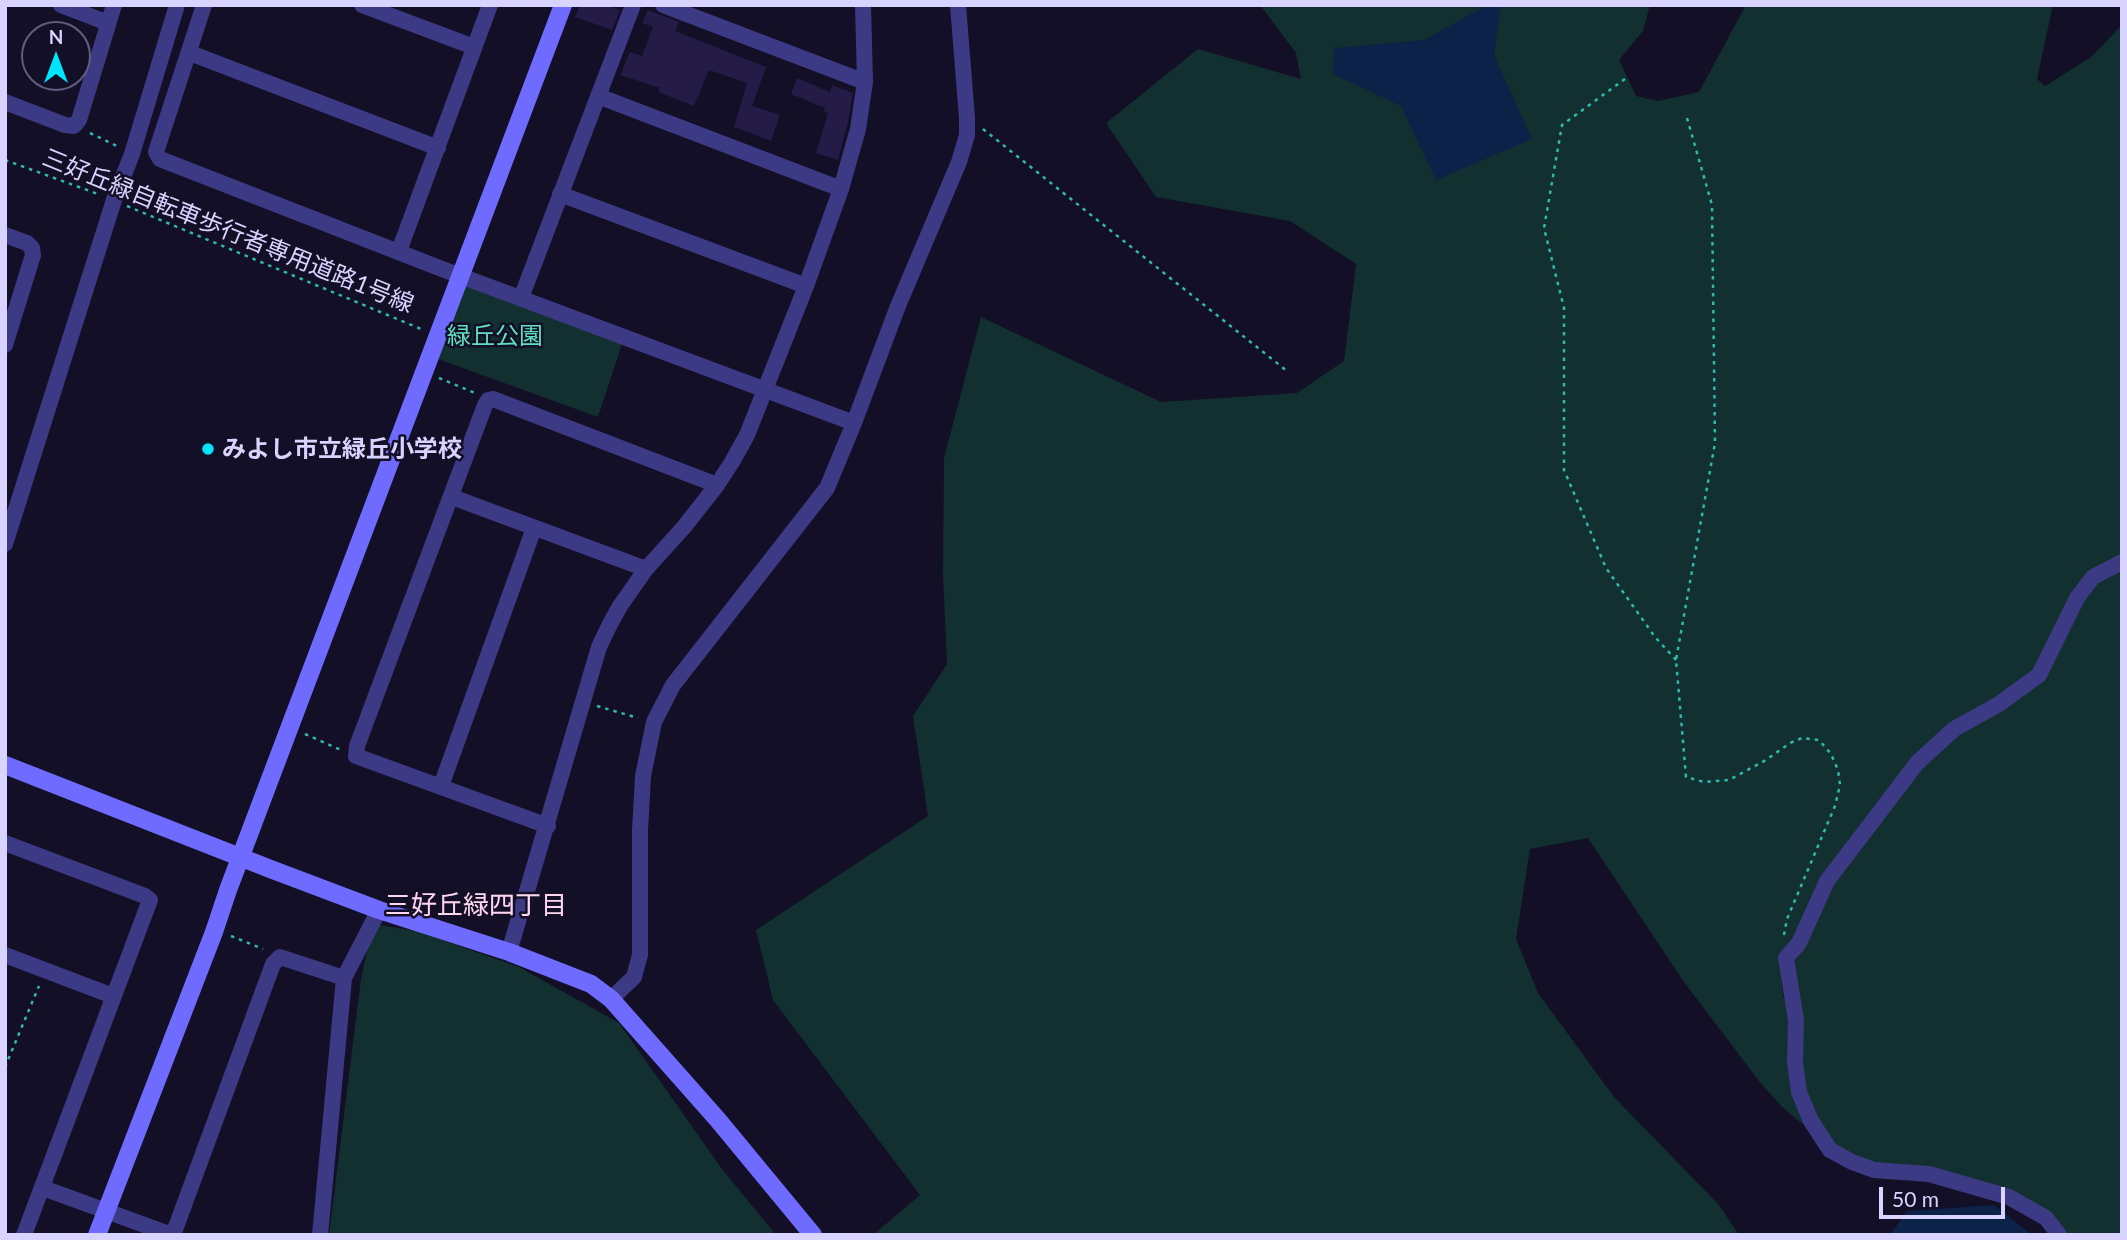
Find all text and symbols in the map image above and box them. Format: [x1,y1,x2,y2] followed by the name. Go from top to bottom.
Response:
[21,21,91,91] north arrow
[49,25,63,48] text: N
[38,143,418,319] street label: 三好丘緑自転車歩行者専用道路1号線
[447,322,543,350] park label: 緑丘公園
[222,435,462,463] place label: みよし市立緑丘小学校
[200,441,216,457] marker: みよし市立緑丘小学校
[385,890,567,922] district label: 三好丘緑四丁目
[1882,1174,2008,1218] scale bar
[1892,1186,1939,1211] text: 50 m

